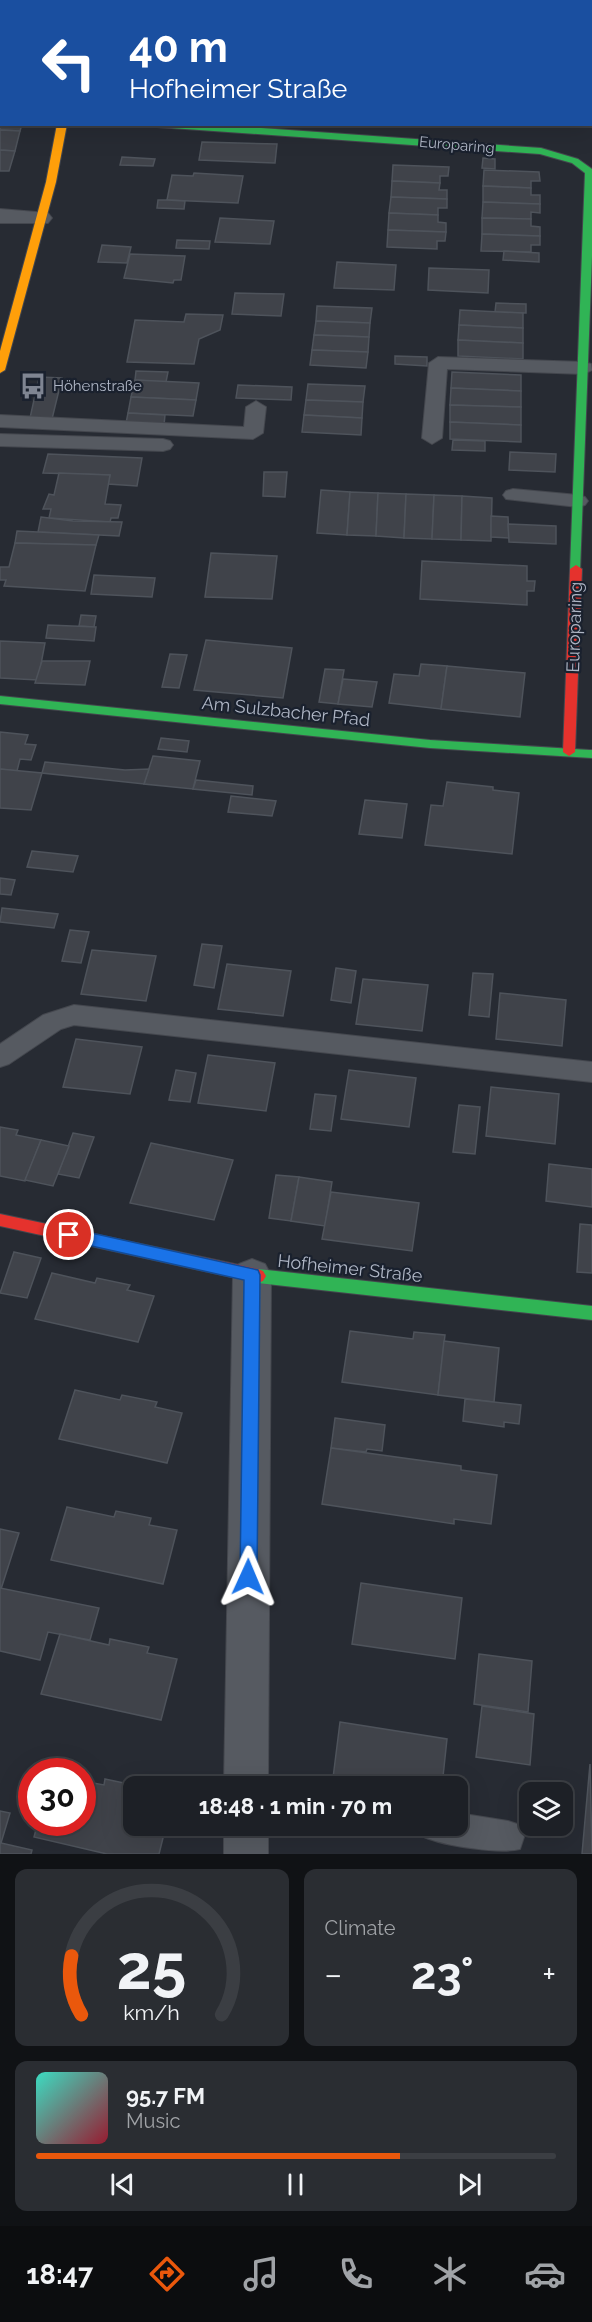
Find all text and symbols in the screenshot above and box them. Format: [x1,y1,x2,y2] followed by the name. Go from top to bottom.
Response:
[129,23,228,72] text: 40 m
[30,24,108,102] icon: left
[129,73,347,104] text: Hofheimer Straße
[418,133,496,157] street label: Europaring
[18,371,48,401] bus stop icon: Höhenstraße
[53,377,142,395] place label: Höhenstraße
[562,581,586,673] street label: Europaring
[201,692,371,730] street label: Am Sulzbacher Pfad
[43,1209,94,1260] pin
[52,1218,85,1251] icon: arrive
[277,1250,424,1286] street label: Hofheimer Straße
[216,1545,280,1609] position arrow
[18,1758,96,1836] speed limit sign: 30
[519,1782,573,1836] map controls
[519,1782,573,1836] button: layers
[199,1793,392,1819] text: 18:48 · 1 min · 70 m
[325,1916,396,1940] text: Climate
[117,1930,187,2004] text: 25
[411,1947,474,2000] text: 23°
[325,1955,342,1994] text: −
[542,1955,556,1994] text: +
[123,2000,180,2025] text: km/h
[126,2083,205,2109] text: 95.7 FM
[126,2109,180,2133] text: Music
[106,2168,139,2201] icon: previous
[279,2168,312,2201] icon: pause
[453,2168,486,2201] icon: next
[146,2253,188,2295] icon: directions
[240,2253,282,2295] icon: music
[335,2253,377,2295] icon: phone
[429,2253,471,2295] icon: climate
[524,2253,566,2295] icon: car
[26,2259,93,2290] text: 18:47

